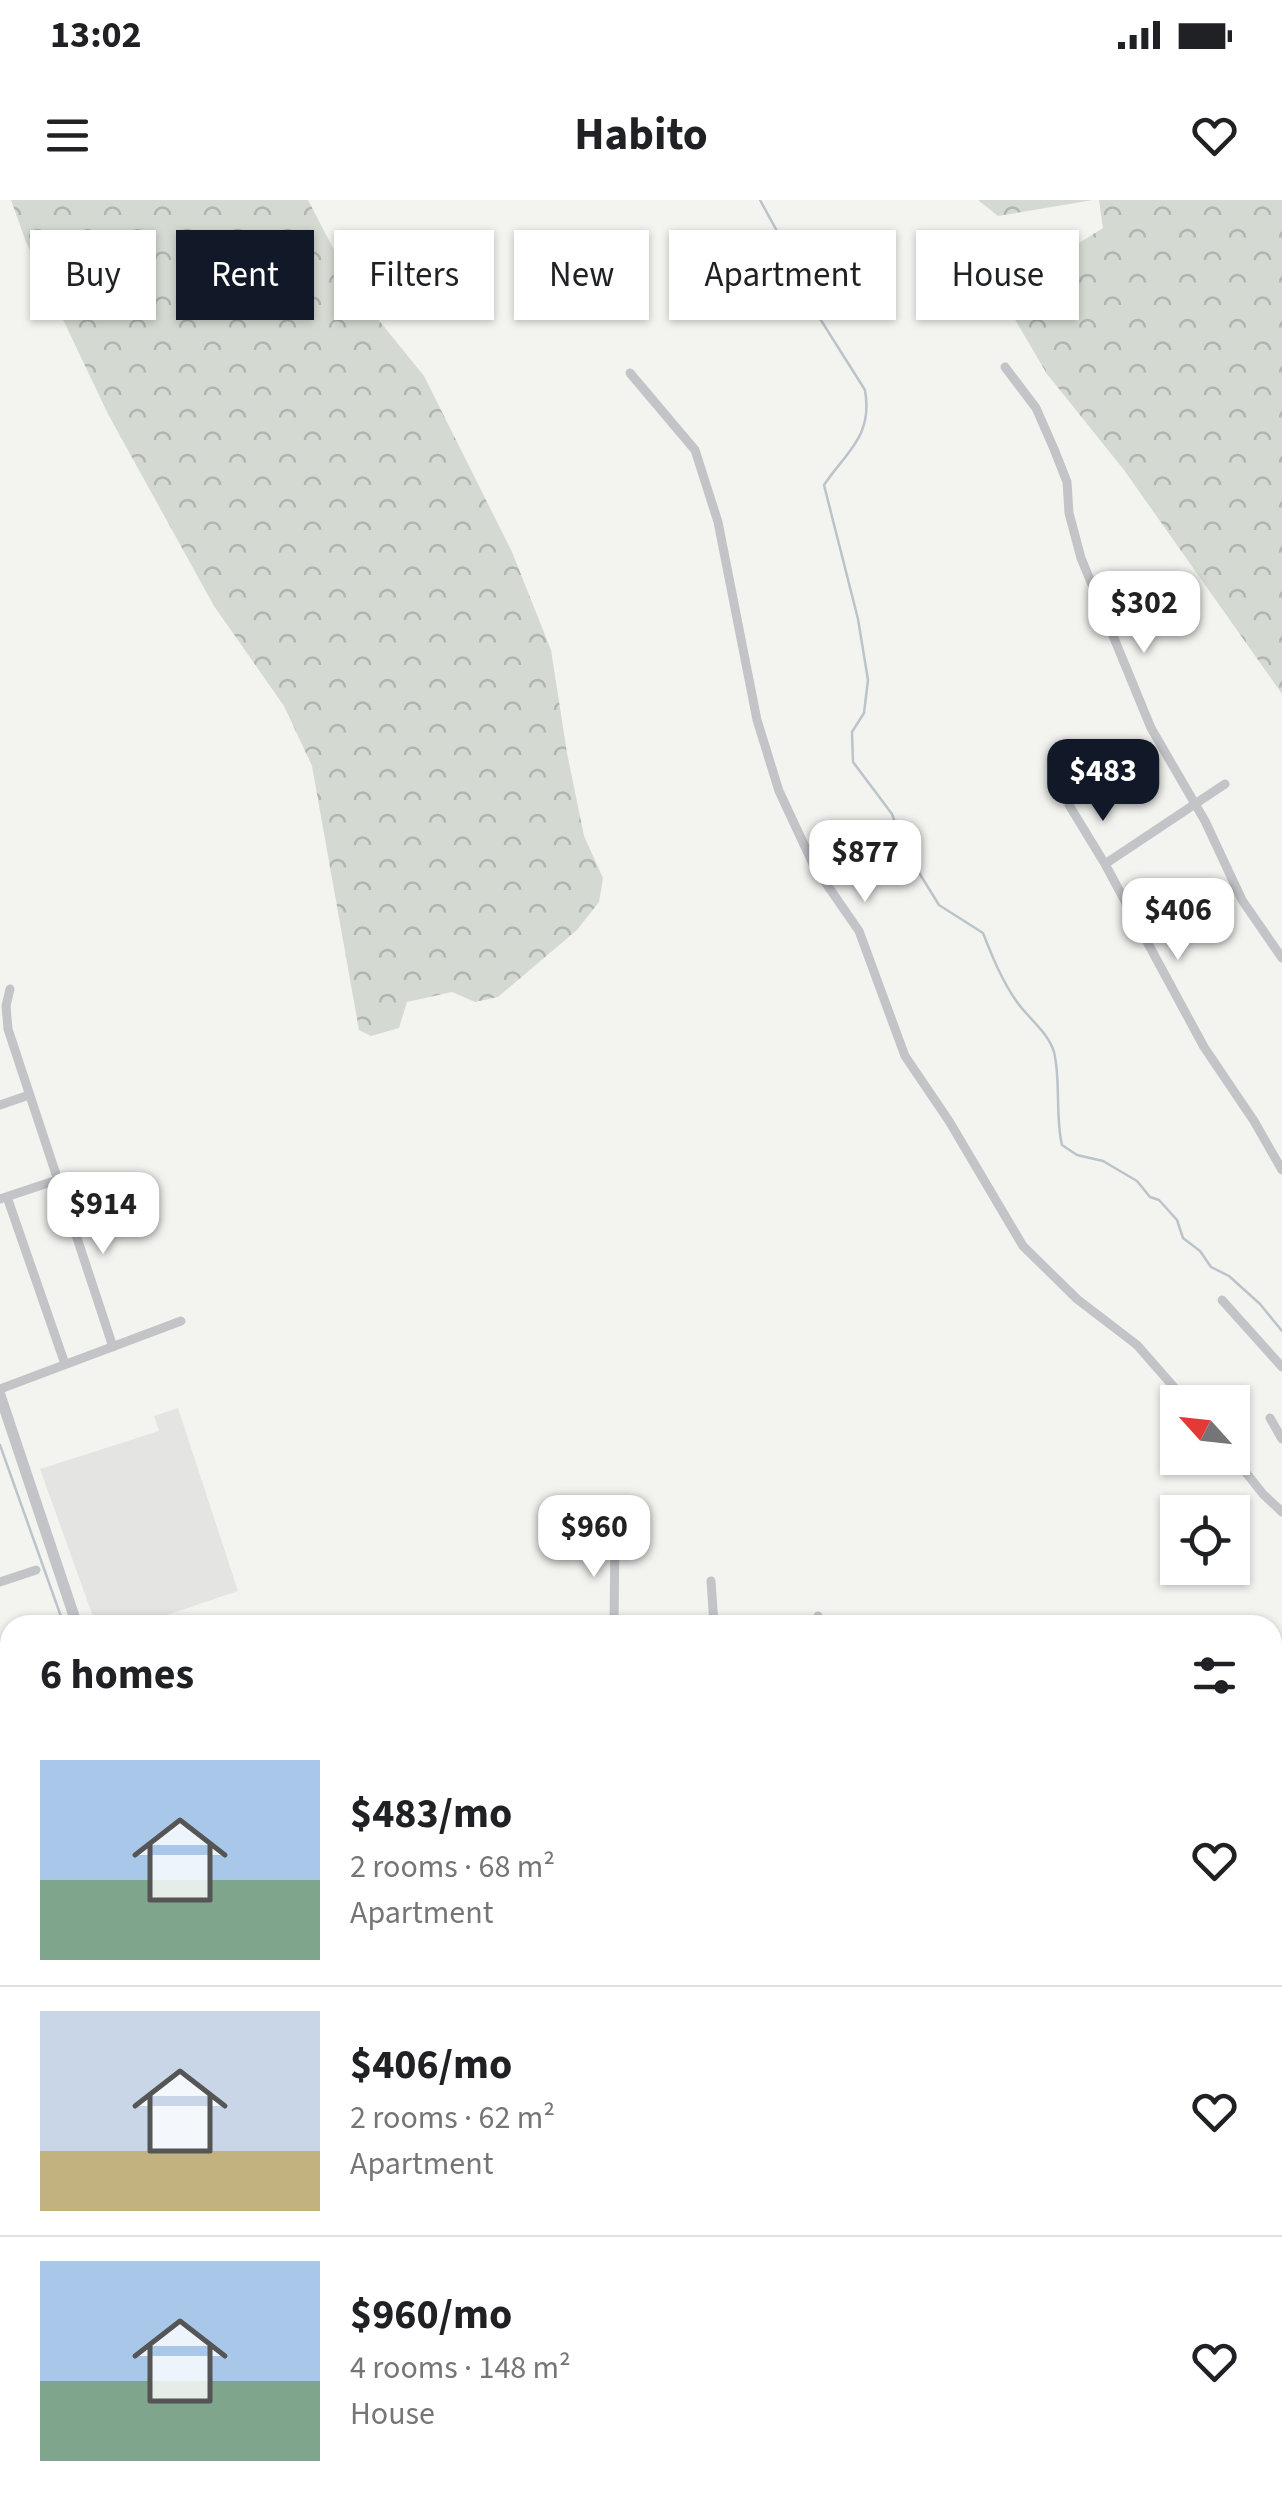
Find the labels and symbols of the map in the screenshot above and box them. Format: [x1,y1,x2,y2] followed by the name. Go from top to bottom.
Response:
[1085,571,1203,656] pin: $302
[1044,739,1162,824] pin: $483
[806,820,924,905] pin: $877
[1119,878,1237,963] pin: $406
[44,1172,162,1257] pin: $914
[1160,1385,1250,1475] north arrow
[535,1495,653,1580] pin: $960

